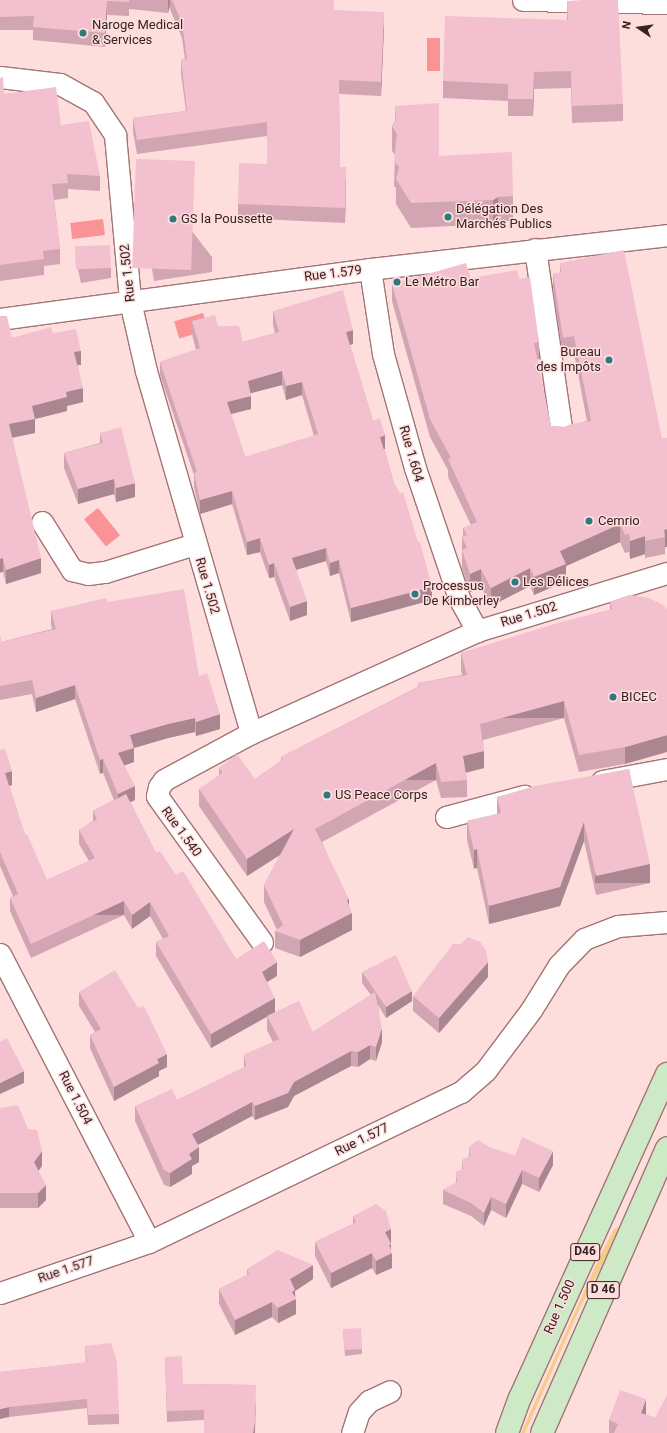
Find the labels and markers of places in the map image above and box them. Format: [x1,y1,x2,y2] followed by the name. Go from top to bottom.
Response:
[92,18,183,49] place label: Naroge Medical & Services
[77,27,89,39] marker: Naroge Medical & Services
[456,202,552,233] place label: Délégation Des Marchés Publics
[181,211,273,227] place label: GS la Poussette
[443,212,453,222] marker: Délégation Des Marchés Publics
[168,214,178,224] marker: GS la Poussette
[405,274,479,290] place label: Le Métro Bar
[392,277,402,287] marker: Le Métro Bar
[536,345,601,376] place label: Bureau des Impôts
[604,355,614,365] marker: Bureau des Impôts
[598,513,640,529] place label: Cemrio
[583,515,595,527] marker: Cemrio
[523,574,589,590] place label: Les Délices
[510,577,520,587] marker: Les Délices
[423,579,499,610] place label: Processus De Kimberley
[410,589,420,599] marker: Processus De Kimberley
[621,689,657,705] place label: BICEC
[608,692,618,702] marker: BICEC
[335,787,428,803] place label: US Peace Corps
[322,790,332,800] marker: US Peace Corps

